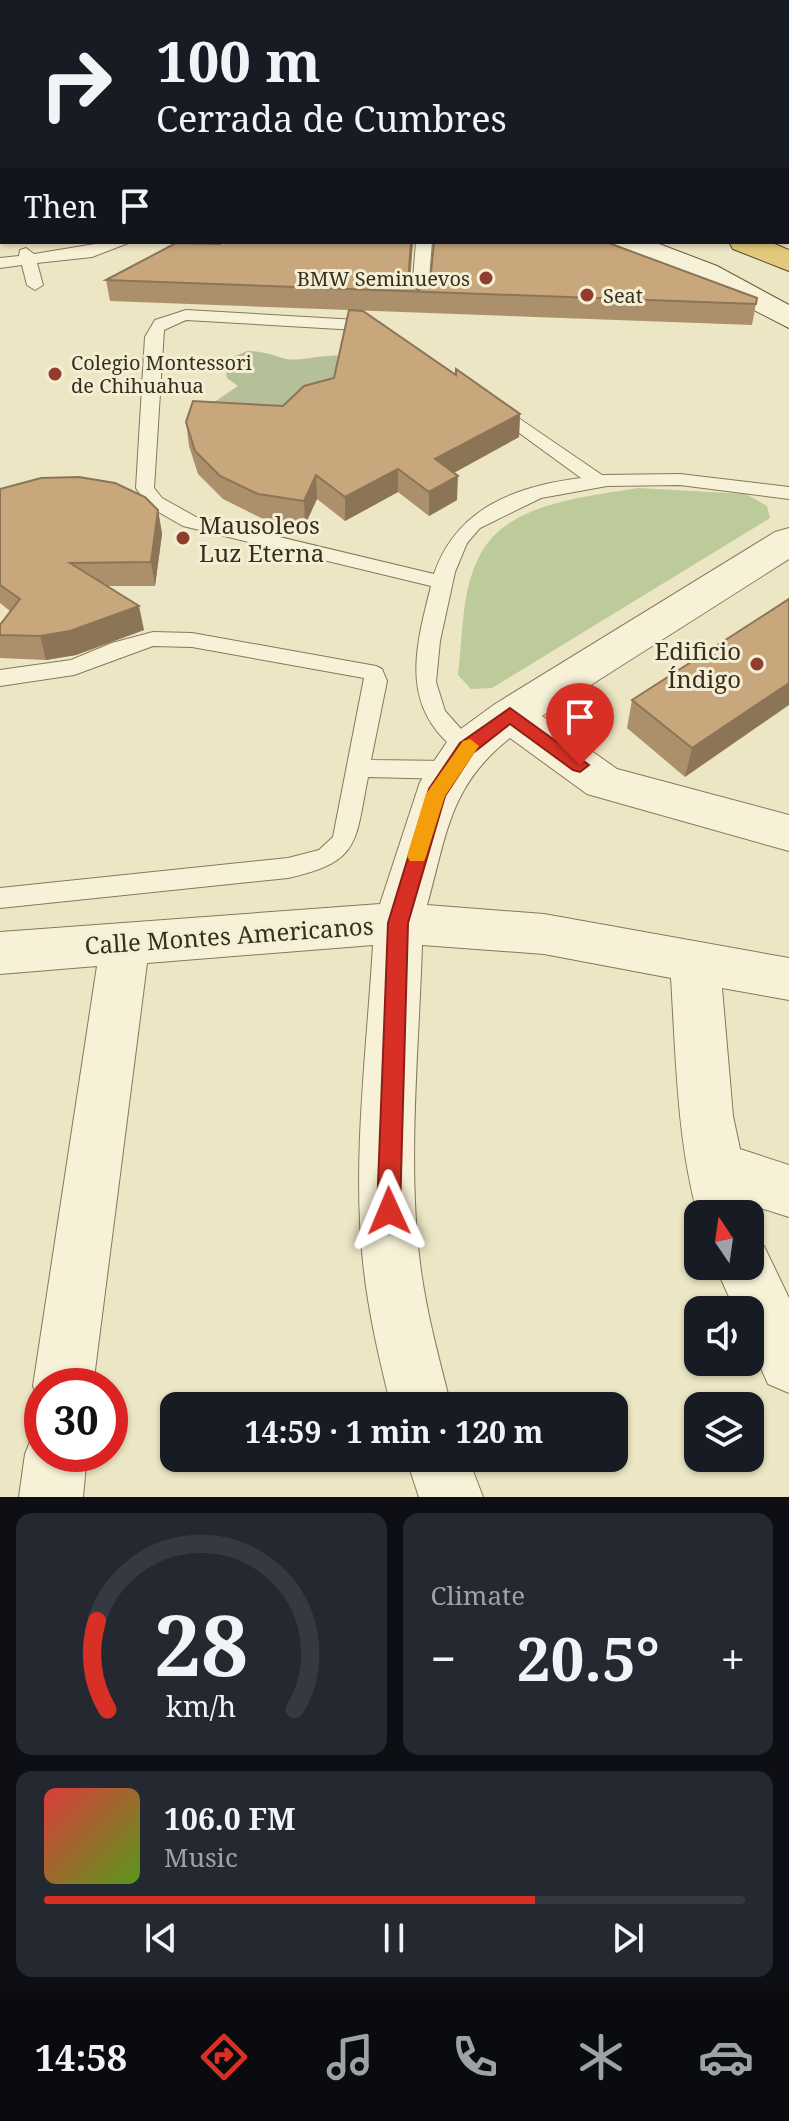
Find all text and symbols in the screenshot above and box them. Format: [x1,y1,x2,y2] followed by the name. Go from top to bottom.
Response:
[156,22,321,98] text: 100 m
[24,32,128,136] icon: right
[156,94,507,143] text: Cerrada de Cumbres
[113,184,157,228] icon: arrive
[24,186,97,227] text: Then
[297,265,470,292] place label: BMW Seminuevos
[477,269,495,287] marker: BMW Seminuevos
[603,282,643,309] place label: Seat
[578,286,596,304] marker: Seat
[71,349,253,399] place label: Colegio Montessori de Chihuahua
[46,365,64,383] marker: Colegio Montessori de Chihuahua
[199,508,324,569] place label: Mausoleos Luz Eterna
[174,529,192,547] marker: Mausoleos Luz Eterna
[654,634,741,695] place label: Edificio Índigo
[748,655,766,673] marker: Edificio Índigo
[546,683,614,765] pin
[558,695,602,739] icon: arrive
[84,908,374,962] street label: Calle Montes Americanos
[347,1169,431,1253] position arrow
[684,1200,764,1280] north arrow
[684,1200,764,1472] map controls
[684,1296,764,1376] button: sound
[24,1368,128,1472] speed limit sign: 30
[684,1392,764,1472] button: layers
[245,1411,543,1452] text: 14:59 · 1 min · 120 m
[431,1577,525,1613] text: Climate
[154,1587,248,1700] text: 28
[517,1617,660,1699] text: 20.5°
[431,1628,456,1688] text: −
[720,1628,745,1688] text: +
[166,1686,236,1725] text: km/h
[164,1798,296,1839] text: 106.0 FM
[164,1839,238,1875] text: Music
[139,1916,183,1960] icon: previous
[372,1916,416,1960] icon: pause
[606,1916,650,1960] icon: next
[196,2029,252,2085] icon: directions
[322,2029,378,2085] icon: music
[447,2029,503,2085] icon: phone
[573,2029,629,2085] icon: climate
[698,2029,754,2085] icon: car
[35,2033,127,2082] text: 14:58

